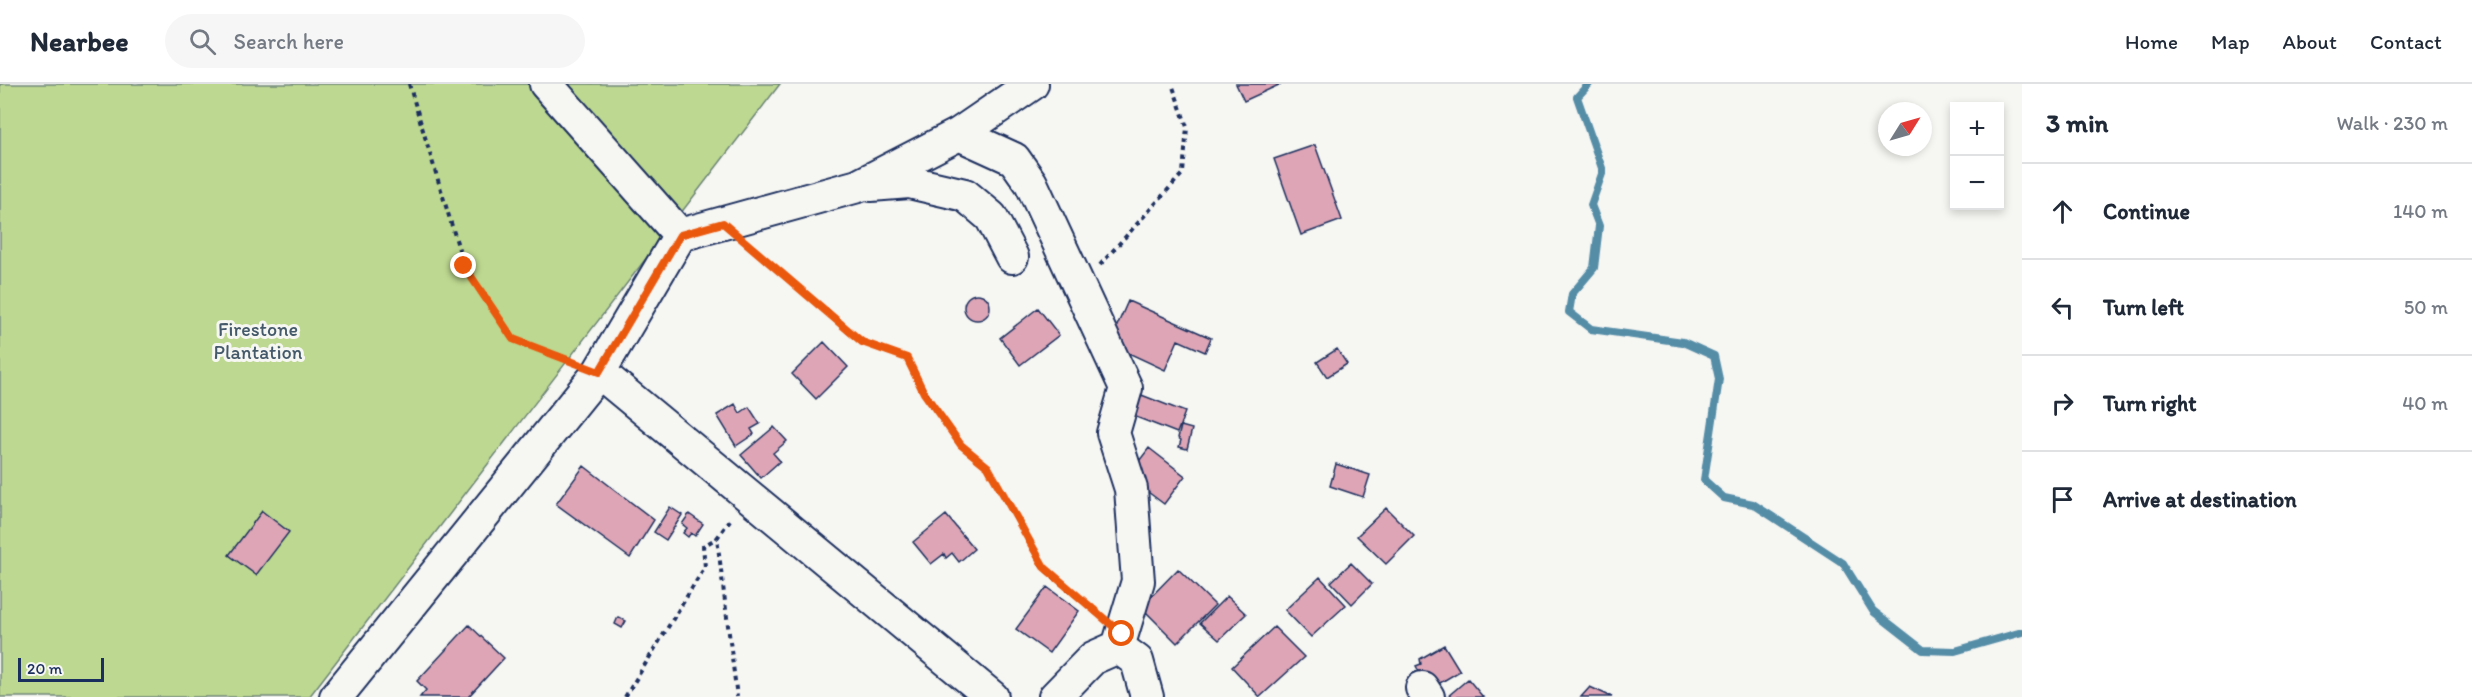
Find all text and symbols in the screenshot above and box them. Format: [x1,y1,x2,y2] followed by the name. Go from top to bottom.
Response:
[165,14,585,68] search box
[30,24,129,58] text: Nearbee
[186,25,219,58] icon: search
[234,28,344,55] text: Search here
[2125,29,2178,54] text: Home
[2211,29,2250,54] text: Map
[2283,29,2337,54] text: About
[2370,29,2442,54] text: Contact
[1878,102,1932,156] north arrow
[1950,102,2004,210] map controls
[1950,102,2004,156] button: +
[2046,107,2108,139] text: 3 min
[2336,111,2448,135] text: Walk · 230 m
[1950,156,2004,210] button: −
[2046,195,2079,228] icon: ahead
[2103,198,2190,225] text: Continue
[2393,199,2448,223] text: 140 m
[450,252,476,278] route end
[2046,291,2079,324] icon: left
[2103,294,2184,321] text: Turn left
[2404,295,2448,319] text: 50 m
[213,317,303,364] park label: Firestone Plantation
[2046,387,2079,420] icon: right
[2103,390,2197,417] text: Turn right
[2402,391,2448,415] text: 40 m
[2046,483,2079,516] icon: arrive
[2103,486,2297,513] text: Arrive at destination
[1108,620,1134,646] route start
[18,655,104,682] scale bar
[27,659,62,678] text: 20 m

